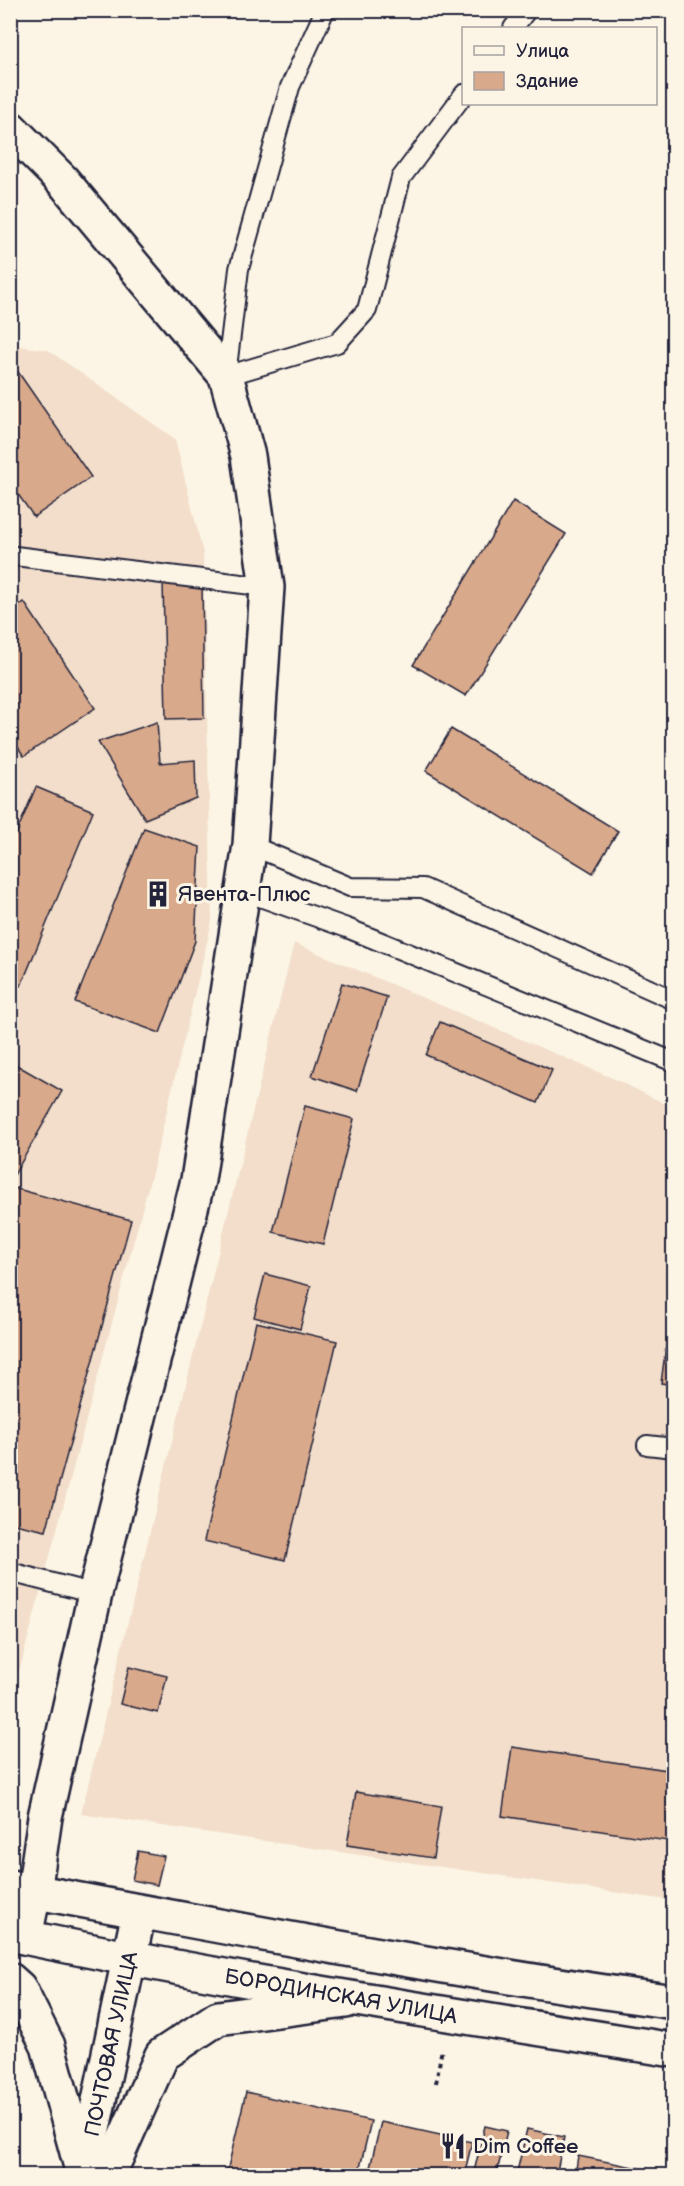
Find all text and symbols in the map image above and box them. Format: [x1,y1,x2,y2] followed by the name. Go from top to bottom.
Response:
[462,27,657,105] legend
[516,41,570,62] text: Улица
[516,71,578,92] text: Здание
[143,879,173,909] building icon: Явента-Плюс
[178,882,310,907] place label: Явента-Плюс
[80,1949,143,2139] street label: ПОЧТОВАЯ УЛИЦА
[223,1964,459,2029] street label: БОРОДИНСКАЯ УЛИЦА
[438,2131,468,2161] restaurant icon: Dim Coffee
[473,2134,579,2159] place label: Dim Coffee

